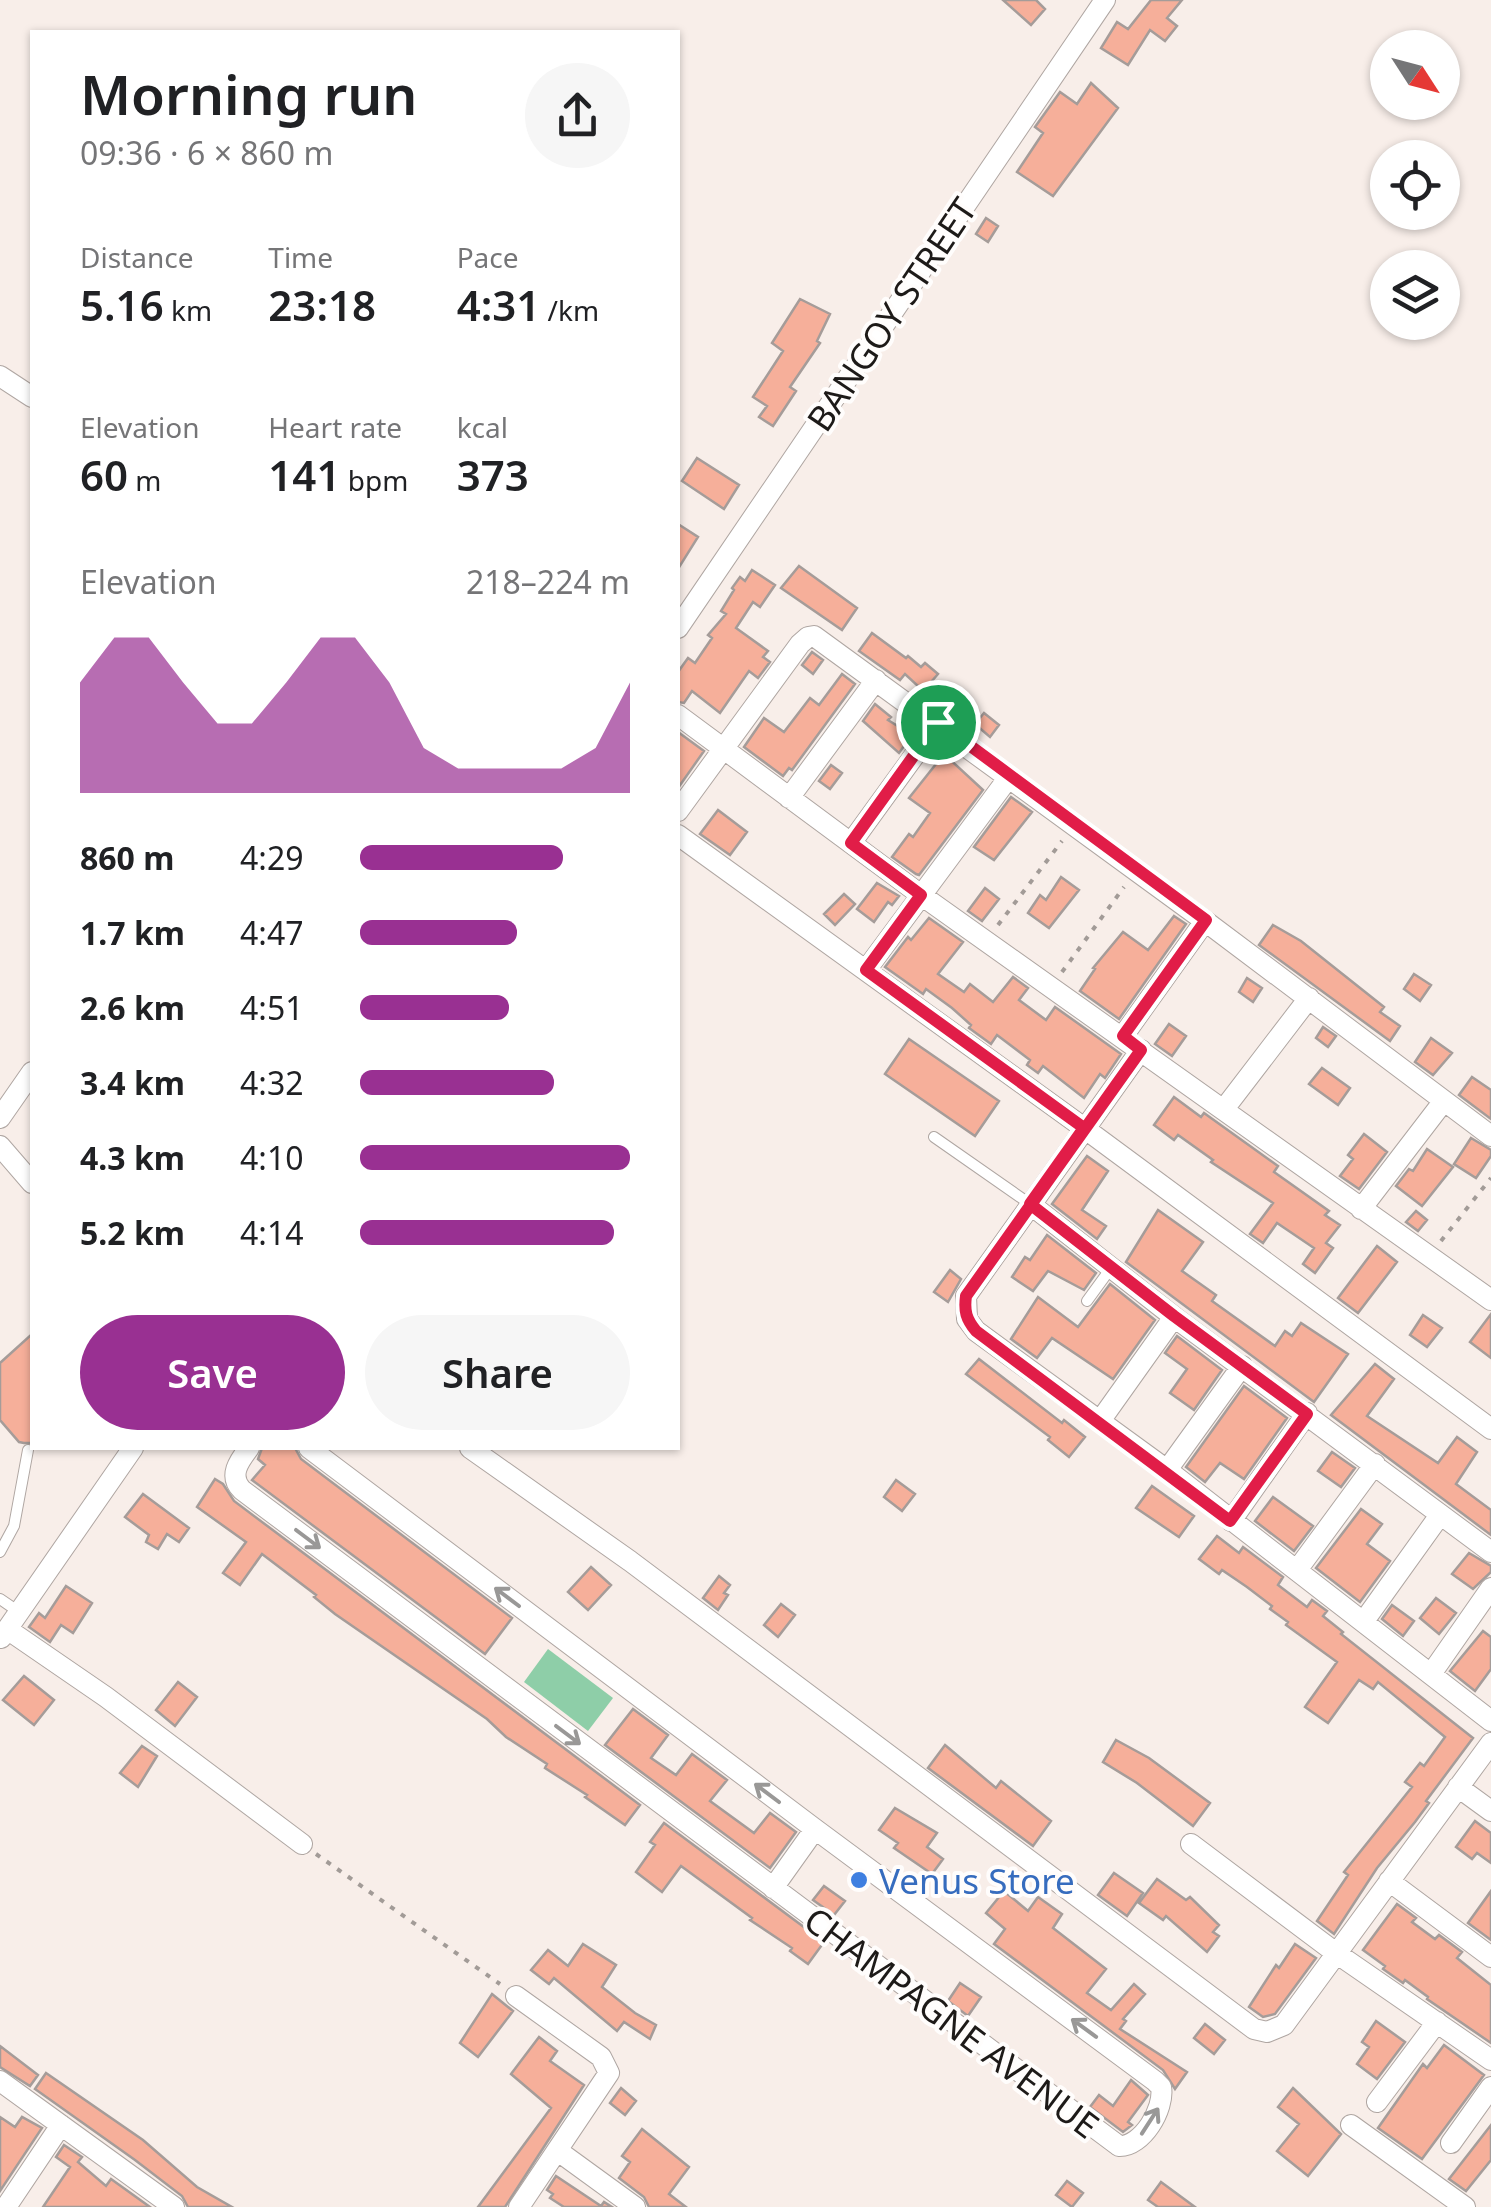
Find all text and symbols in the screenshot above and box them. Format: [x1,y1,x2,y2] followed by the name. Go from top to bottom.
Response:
[1370,30,1460,120] north arrow
[1370,30,1460,340] map controls
[80,56,417,131] text: Morning run
[525,63,630,168] button: share
[80,131,333,174] text: 09:36 · 6 × 860 m
[1370,140,1460,230] button: locate
[795,188,987,440] street label: BANGOY STREET
[80,238,193,276] text: Distance
[268,238,333,276] text: Time
[457,238,519,276] text: Pace
[1370,250,1460,340] button: layers
[80,276,164,333] text: 5.16
[268,276,376,333] text: 23:18
[457,276,540,333] text: 4:31
[164,291,212,329] text: km
[540,291,599,329] text: /km
[80,408,200,446] text: Elevation
[268,408,402,446] text: Heart rate
[457,408,508,446] text: kcal
[80,446,128,503] text: 60
[268,446,340,503] text: 141
[457,446,529,503] text: 373
[128,461,162,499] text: m
[340,461,408,499] text: bpm
[80,560,217,603] text: Elevation
[466,560,630,603] text: 218–224 m
[896,680,981,765] pin
[911,695,966,750] icon: arrive
[80,836,174,879] text: 860 m
[240,836,304,879] text: 4:29
[80,911,185,954] text: 1.7 km
[240,911,304,954] text: 4:47
[80,986,185,1029] text: 2.6 km
[240,986,304,1029] text: 4:51
[80,1061,185,1104] text: 3.4 km
[240,1061,304,1104] text: 4:32
[80,1136,185,1179] text: 4.3 km
[240,1136,304,1179] text: 4:10
[80,1211,185,1254] text: 5.2 km
[240,1211,304,1254] text: 4:14
[80,1315,345,1430] button: Save
[365,1315,630,1430] button: Share
[295,1528,321,1550] one-way arrow
[494,1587,521,1608] one-way arrow
[554,1724,581,1745] one-way arrow
[754,1783,781,1804] one-way arrow
[879,1857,1075,1904] place label: Venus Store
[848,1869,870,1891] marker: Venus Store
[795,1896,1109,2148] street label: CHAMPAGNE AVENUE
[1071,2018,1098,2039] one-way arrow
[1140,2108,1161,2136] one-way arrow

